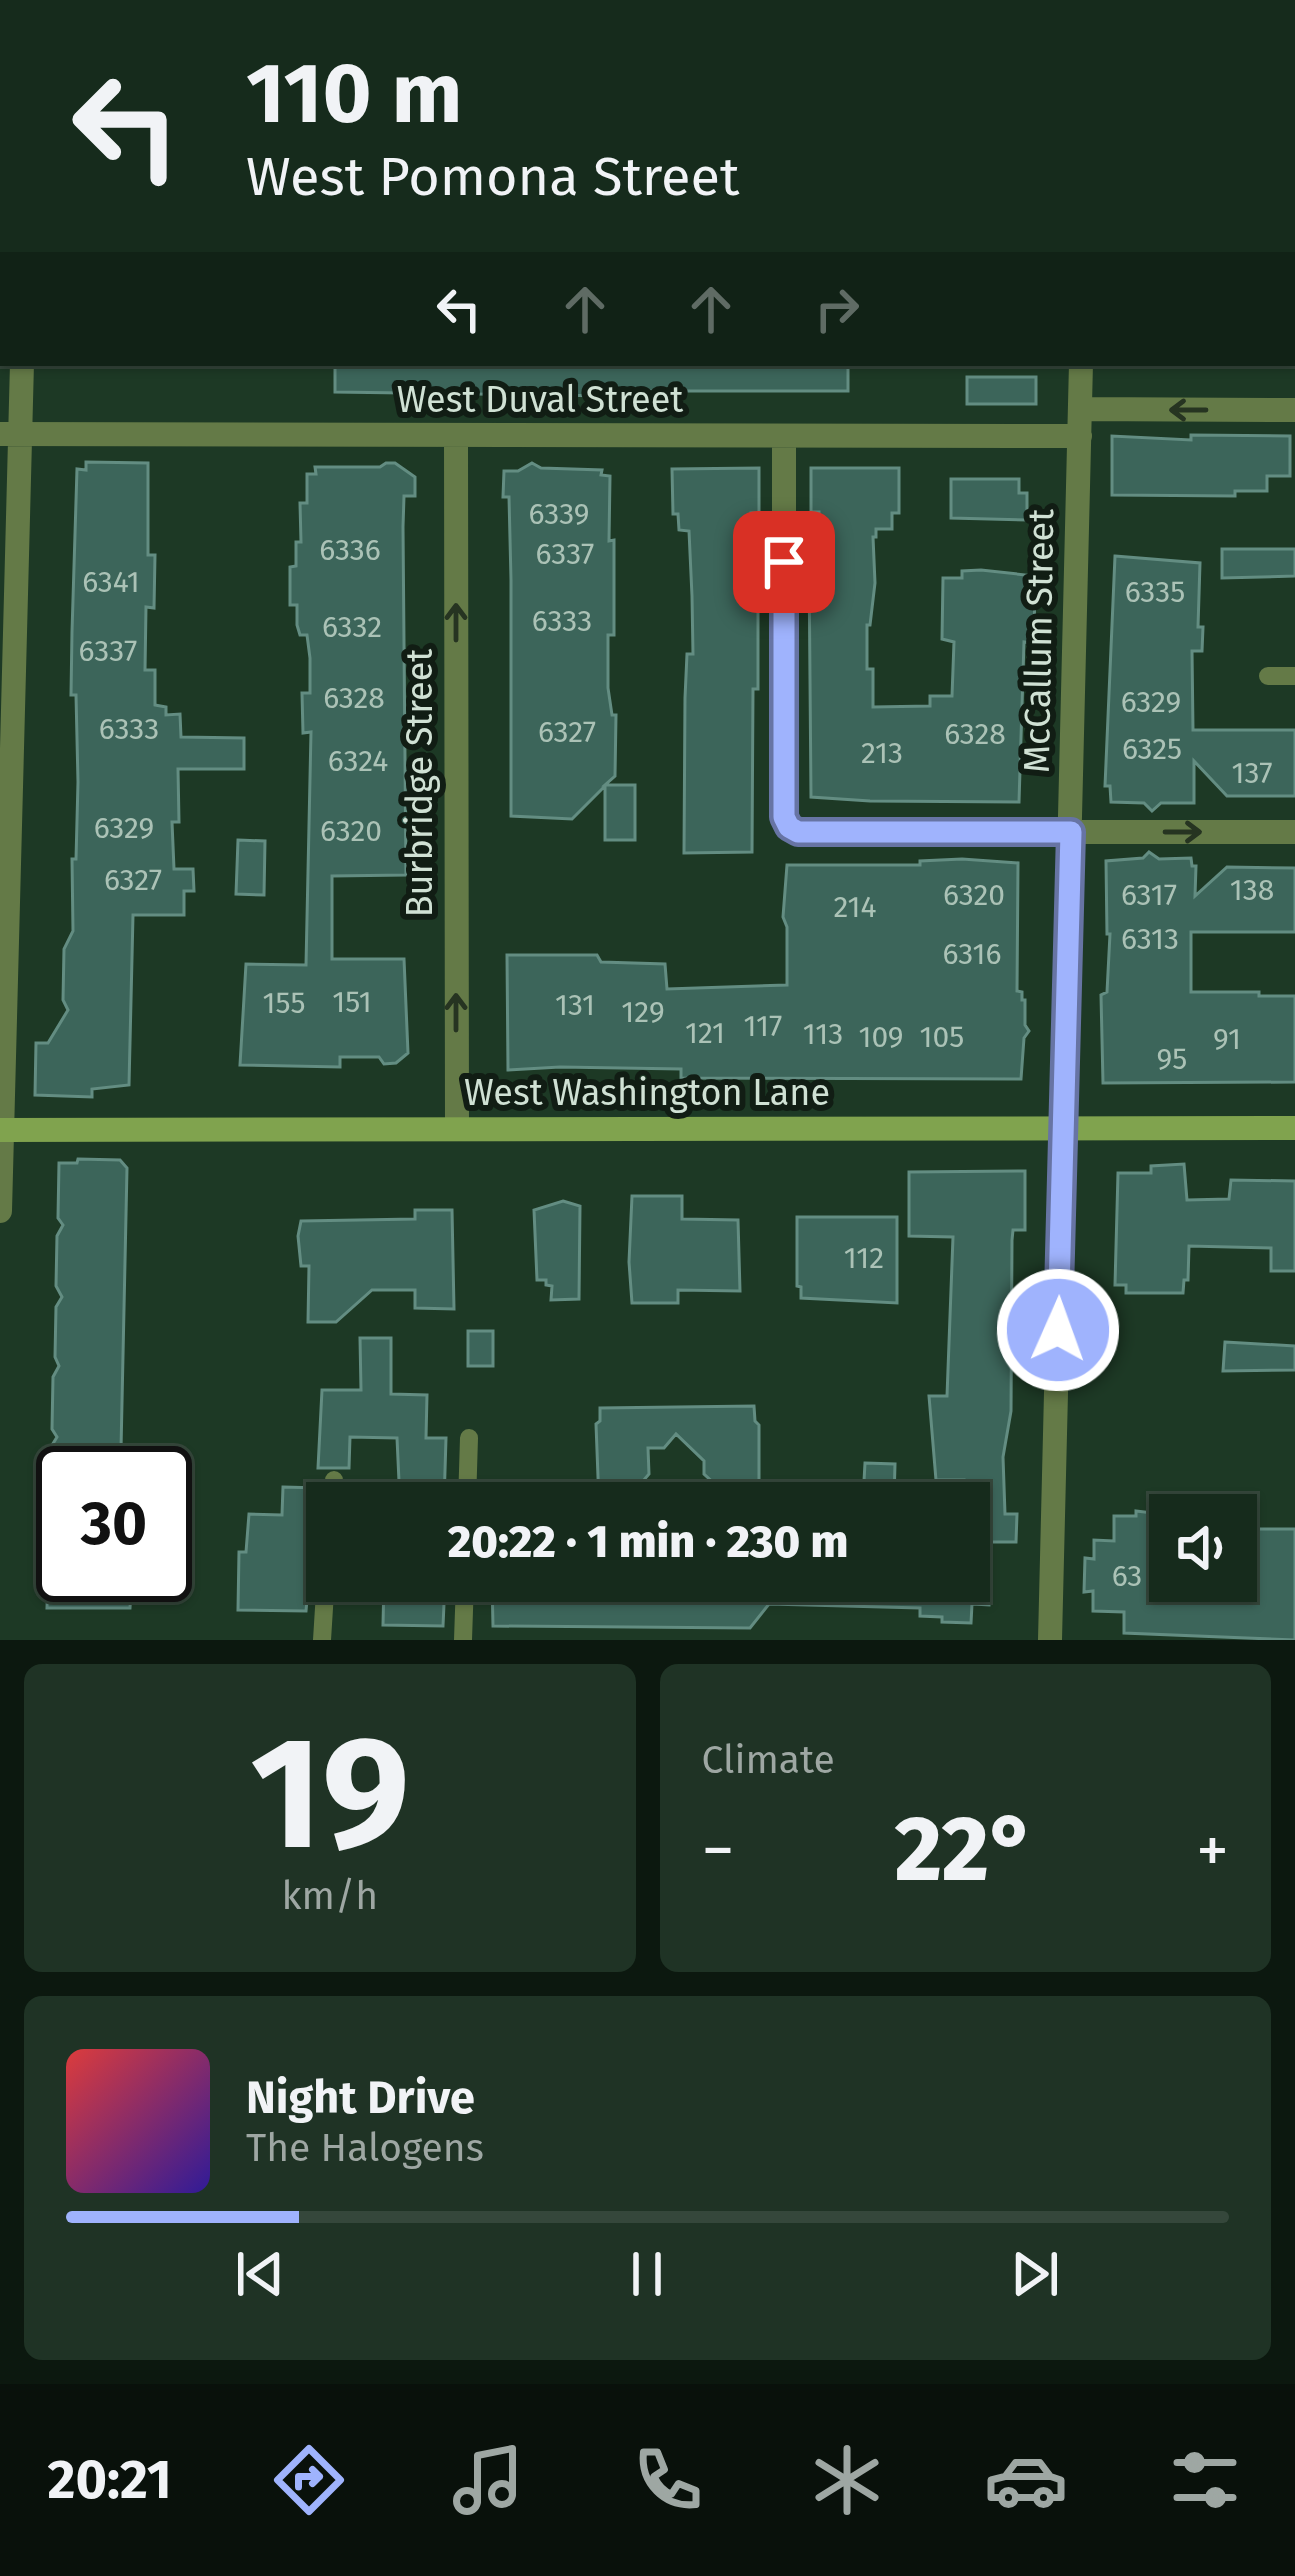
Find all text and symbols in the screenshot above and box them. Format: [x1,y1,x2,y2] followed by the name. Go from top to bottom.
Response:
[246,43,462,144] text: 110 m
[48,48,204,204] icon: left
[246,145,739,209] text: West Pomona Street
[426,276,492,342] icon: left
[552,276,618,342] icon: ahead
[678,276,744,342] icon: ahead
[804,276,870,342] icon: right
[397,378,683,422] street label: West Duval Street
[1169,399,1208,421] one-way arrow
[528,496,590,532] house number: 6339
[1015,508,1063,774] street label: McCallum Street
[733,511,835,613] pin
[751,529,817,595] icon: arrive
[319,532,381,568] house number: 6336
[536,536,594,572] house number: 6337
[82,564,140,600] house number: 6341
[1125,574,1185,610] house number: 6335
[445,603,467,642] one-way arrow
[532,603,592,639] house number: 6333
[322,609,382,645] house number: 6332
[79,633,137,669] house number: 6337
[398,649,442,917] street label: Burbridge Street
[323,680,385,716] house number: 6328
[1121,684,1181,720] house number: 6329
[99,711,159,747] house number: 6333
[538,714,596,750] house number: 6327
[944,716,1006,752] house number: 6328
[1122,731,1182,767] house number: 6325
[861,735,903,771] house number: 213
[328,743,388,779] house number: 6324
[1231,755,1273,791] house number: 137
[94,810,154,846] house number: 6329
[320,813,382,849] house number: 6320
[1163,821,1202,843] one-way arrow
[104,862,162,898] house number: 6327
[1230,872,1274,908] house number: 138
[943,877,1005,913] house number: 6320
[1121,877,1177,913] house number: 6317
[833,889,877,925] house number: 214
[1121,921,1179,957] house number: 6313
[943,936,1001,972] house number: 6316
[332,984,372,1020] house number: 151
[263,985,305,1021] house number: 155
[555,987,595,1023] house number: 131
[445,993,467,1032] one-way arrow
[621,994,665,1030] house number: 129
[744,1008,782,1044] house number: 117
[685,1015,725,1051] house number: 121
[803,1016,843,1052] house number: 113
[858,1019,904,1055] house number: 109
[920,1019,964,1055] house number: 105
[1213,1021,1241,1057] house number: 91
[1157,1041,1187,1077] house number: 95
[464,1071,830,1115] street label: West Washington Lane
[844,1240,884,1276] house number: 112
[995,1267,1121,1393] position arrow
[36,1446,192,1602] speed limit sign: 30
[1149,1494,1257,1602] map controls
[1149,1494,1257,1602] button: sound
[448,1515,848,1569] text: 20:22 · 1 min · 230 m
[1112,1558,1142,1594] house number: 63
[250,1701,410,1888] text: 19
[702,1737,835,1783] text: Climate
[895,1796,1036,1904] text: 22°
[702,1811,735,1890] text: −
[1196,1811,1229,1890] text: +
[281,1873,378,1919] text: km/h
[246,2071,475,2125] text: Night Drive
[246,2125,484,2171] text: The Halogens
[227,2241,293,2307] icon: previous
[614,2241,680,2307] icon: pause
[1002,2241,1068,2307] icon: next
[267,2438,351,2522] icon: directions
[446,2438,530,2522] icon: music
[626,2438,710,2522] icon: phone
[805,2438,889,2522] icon: climate
[984,2438,1068,2522] icon: car
[1163,2438,1247,2522] icon: filters
[48,2448,172,2512] text: 20:21

